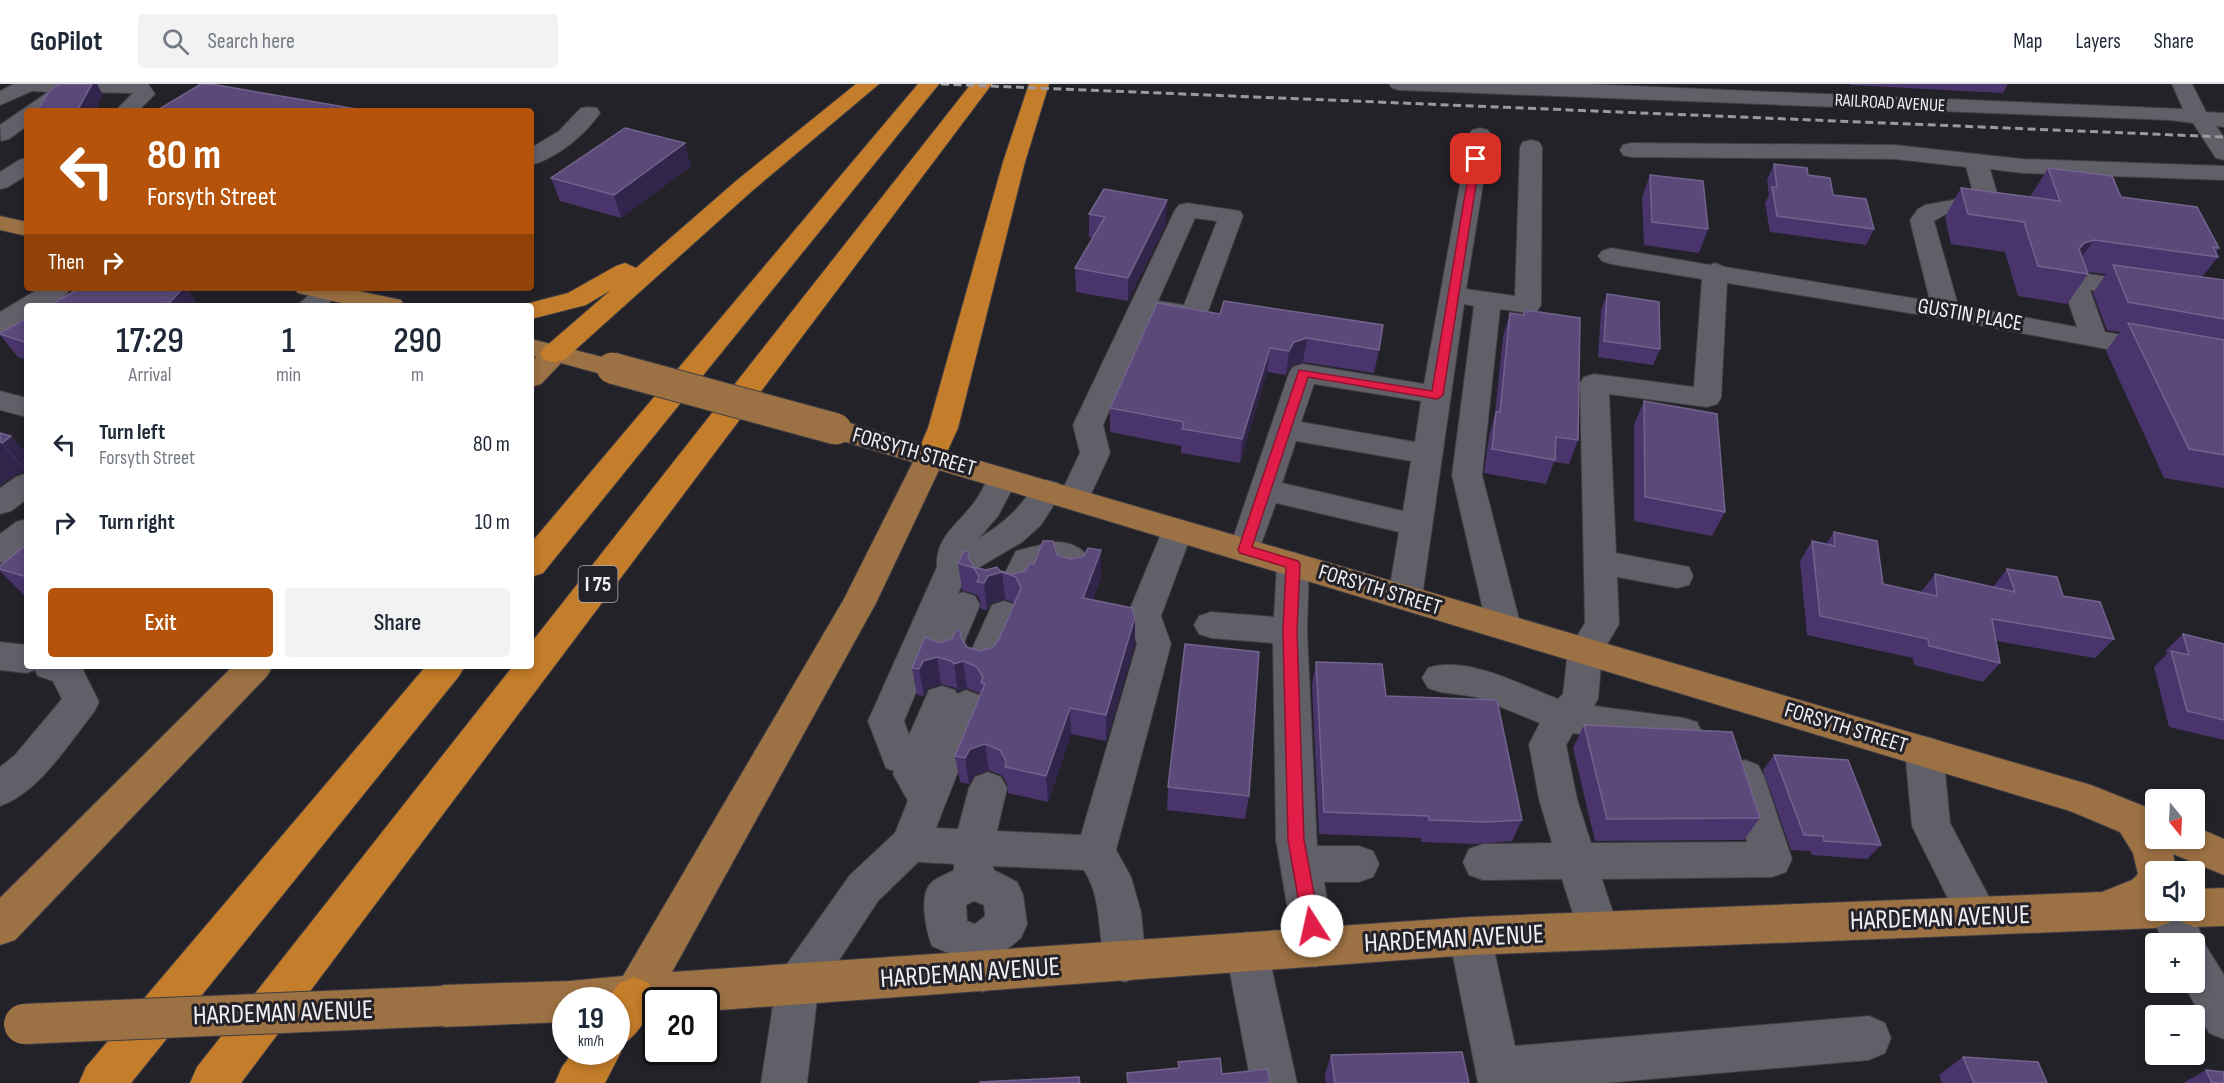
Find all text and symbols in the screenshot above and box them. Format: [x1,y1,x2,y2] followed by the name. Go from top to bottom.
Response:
[138,14,558,68] search box
[30,25,102,58] text: GoPilot
[159,25,192,58] icon: search
[207,28,295,55] text: Search here
[2013,29,2042,54] text: Map
[2075,29,2121,54] text: Layers
[2154,29,2194,54] text: Share
[1834,90,1946,116] street label: RAILROAD AVENUE
[147,130,221,181] text: 80 m
[48,132,126,210] icon: left
[1450,133,1501,184] pin
[1459,142,1492,175] icon: arrive
[147,181,277,213] text: Forsyth Street
[96,246,129,279] icon: right
[48,249,84,276] text: Then
[1916,293,2024,337] street label: GUSTIN PLACE
[116,320,184,363] text: 17:29
[282,320,295,363] text: 1
[393,320,442,363] text: 290
[128,363,171,387] text: Arrival
[276,363,301,387] text: min
[411,363,424,387] text: m
[99,419,165,446] text: Turn left
[849,422,979,483] street label: FORSYTH STREET
[48,428,81,461] icon: left
[473,431,510,458] text: 80 m
[99,446,195,470] text: Forsyth Street
[48,506,81,539] icon: right
[99,509,175,536] text: Turn right
[475,509,510,536] text: 10 m
[1315,559,1445,622] street label: FORSYTH STREET
[578,566,618,602] road number: I 75
[48,588,273,657] button: Exit
[285,588,510,657] button: Share
[1781,697,1911,760] street label: FORSYTH STREET
[2145,789,2205,849] north arrow
[2145,789,2205,1065] map controls
[2145,861,2205,921] button: sound
[1280,894,1344,958] position arrow
[1849,899,2031,937] street label: HARDEMAN AVENUE
[1363,918,1545,960] street label: HARDEMAN AVENUE
[2145,933,2205,993] button: +
[879,951,1061,995] street label: HARDEMAN AVENUE
[642,987,720,1065] speed limit sign: 20
[192,994,374,1032] street label: HARDEMAN AVENUE
[578,1001,604,1037] text: 19
[2145,1005,2205,1065] button: −
[578,1032,604,1051] text: km/h

